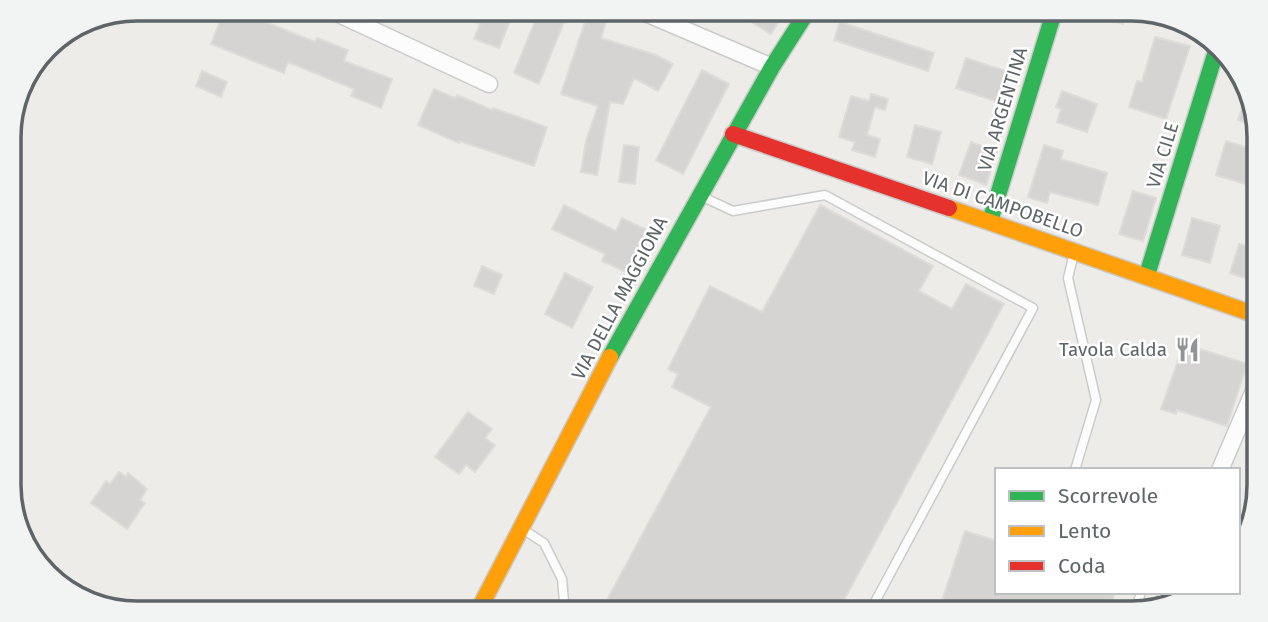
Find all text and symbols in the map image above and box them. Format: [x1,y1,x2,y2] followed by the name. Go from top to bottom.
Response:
[973,44,1032,174] street label: VIA ARGENTINA
[1142,119,1183,191] street label: VIA CILE
[919,166,1086,243] street label: VIA DI CAMPOBELLO
[567,213,672,384] street label: VIA DELLA MAGGIONA
[1173,335,1201,363] restaurant icon: Tavola Calda
[1059,338,1167,361] place label: Tavola Calda
[995,468,1240,594] legend
[1058,483,1158,509] text: Scorrevole
[1058,518,1111,544] text: Lento
[1058,553,1106,579] text: Coda

